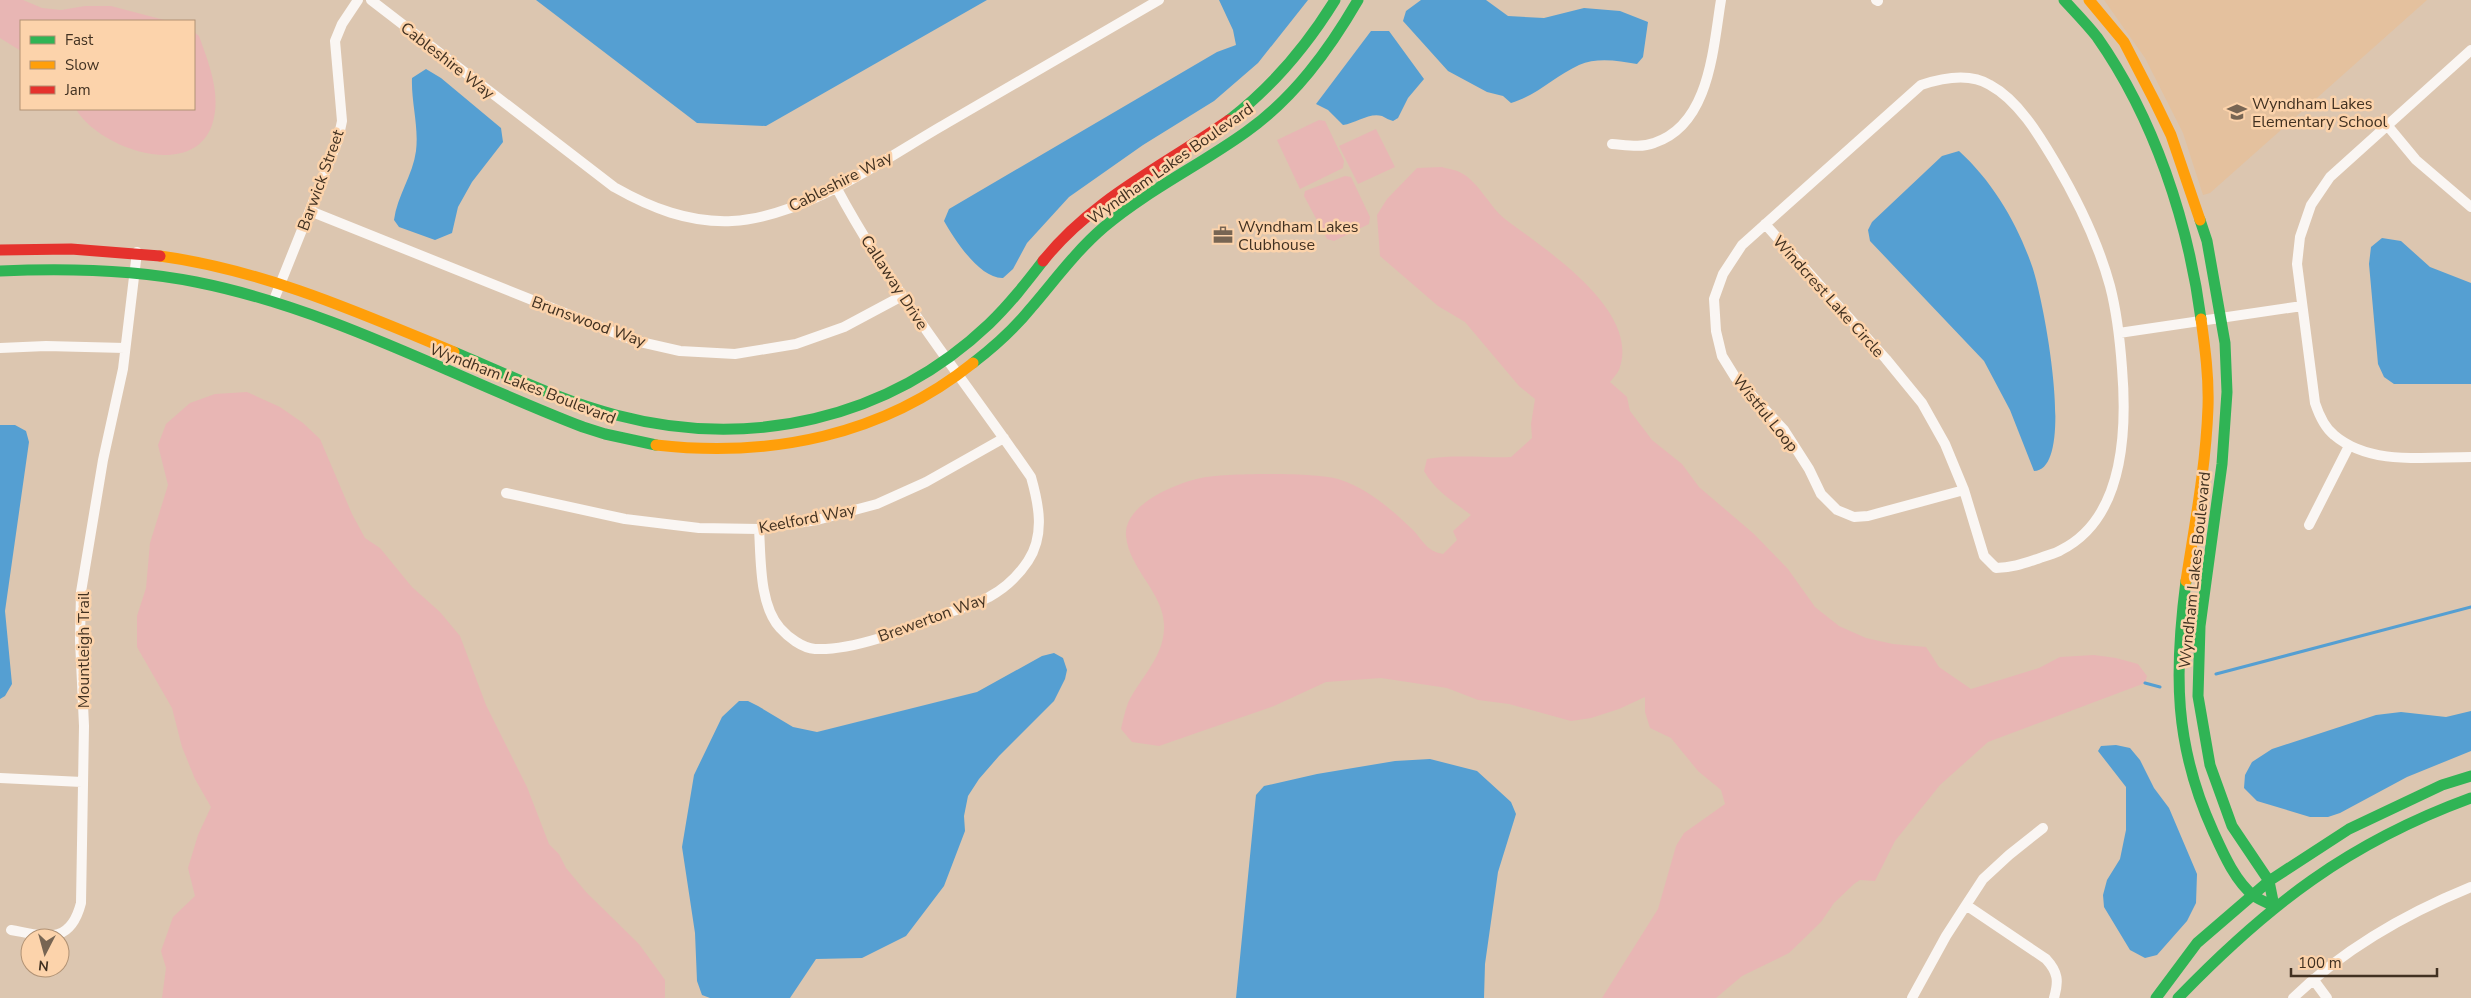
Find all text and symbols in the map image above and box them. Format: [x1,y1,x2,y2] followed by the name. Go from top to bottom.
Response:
[396,17,500,105] street label: Cableshire Way
[20,20,195,110] legend
[65,30,94,50] text: Fast
[65,55,100,75] text: Slow
[64,80,91,100] text: Jam
[2252,93,2388,133] place label: Wyndham Lakes Elementary School
[1083,98,1258,230] street label: Wyndham Lakes Boulevard
[2226,101,2248,123] school or university icon: Wyndham Lakes Elementary School
[293,126,350,234] street label: Barwick Street
[785,146,897,217] street label: Cableshire Way
[1238,216,1358,256] place label: Wyndham Lakes Clubhouse
[1212,224,1234,246] office icon: Wyndham Lakes Clubhouse
[855,231,933,334] street label: Callaway Drive
[1768,231,1889,362] street label: Windcrest Lake Circle
[528,291,650,353] street label: Brunswood Way
[426,338,619,430] street label: Wyndham Lakes Boulevard
[1727,370,1803,457] street label: Wistful Loop
[2174,471,2216,670] street label: Wyndham Lakes Boulevard
[757,499,858,539] street label: Keelford Way
[875,588,990,648] street label: Brewerton Way
[73,591,95,708] street label: Mountleigh Trail
[20,928,70,978] north arrow
[2291,946,2437,978] scale bar
[2298,953,2342,973] text: 100 m
[37,955,50,975] text: N

